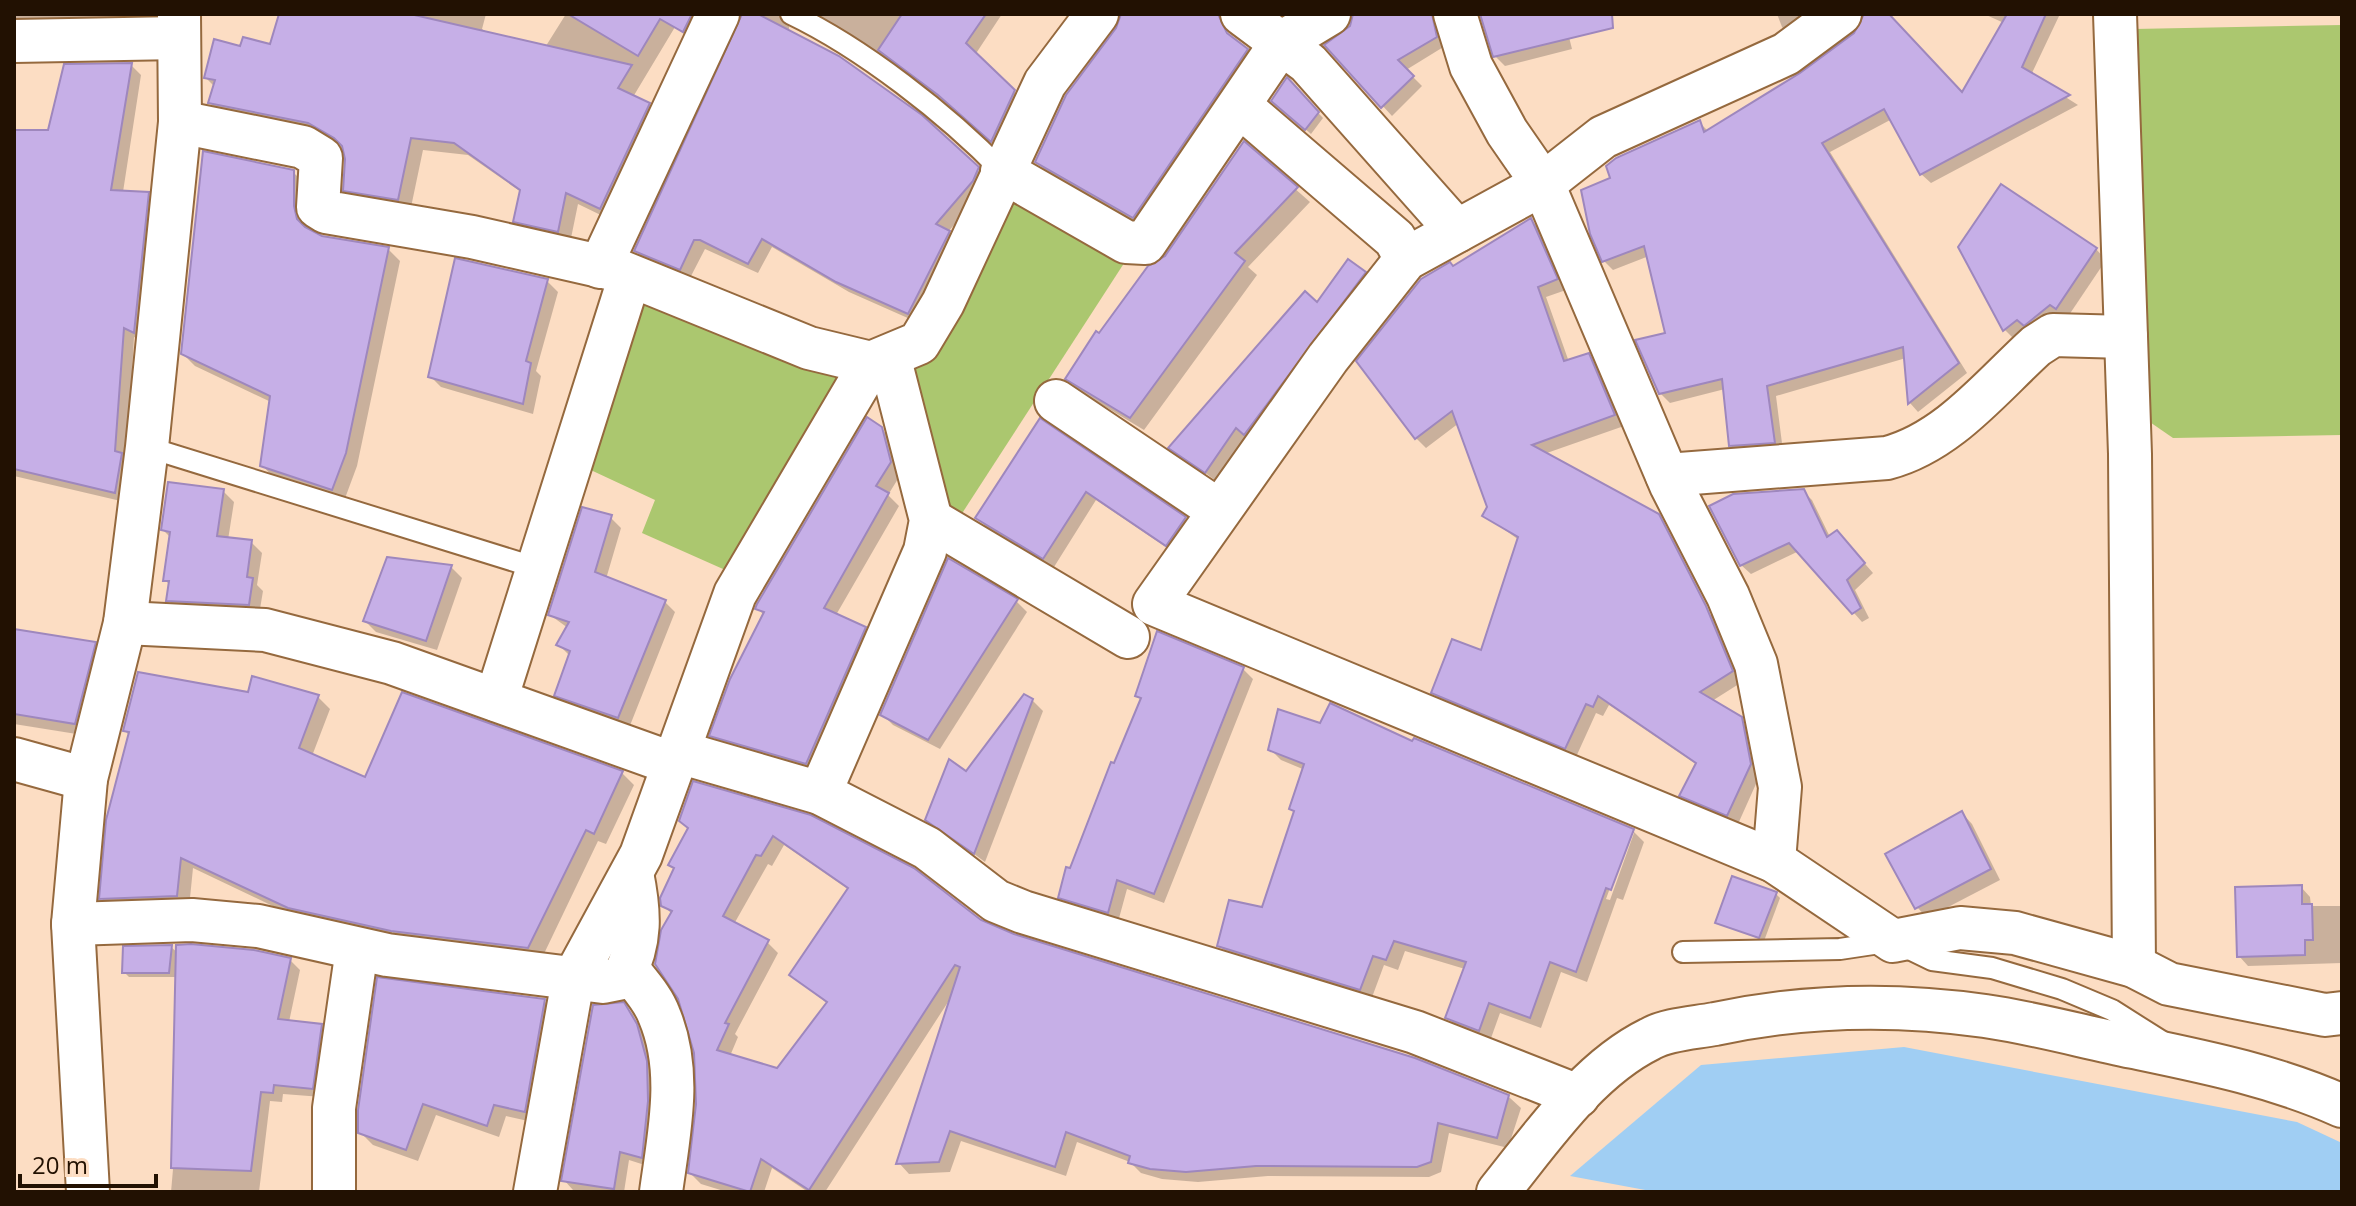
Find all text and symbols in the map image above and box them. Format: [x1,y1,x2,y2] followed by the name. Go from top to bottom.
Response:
[20,1138,156,1188] scale bar
[32,1148,88,1181] text: 20 m

